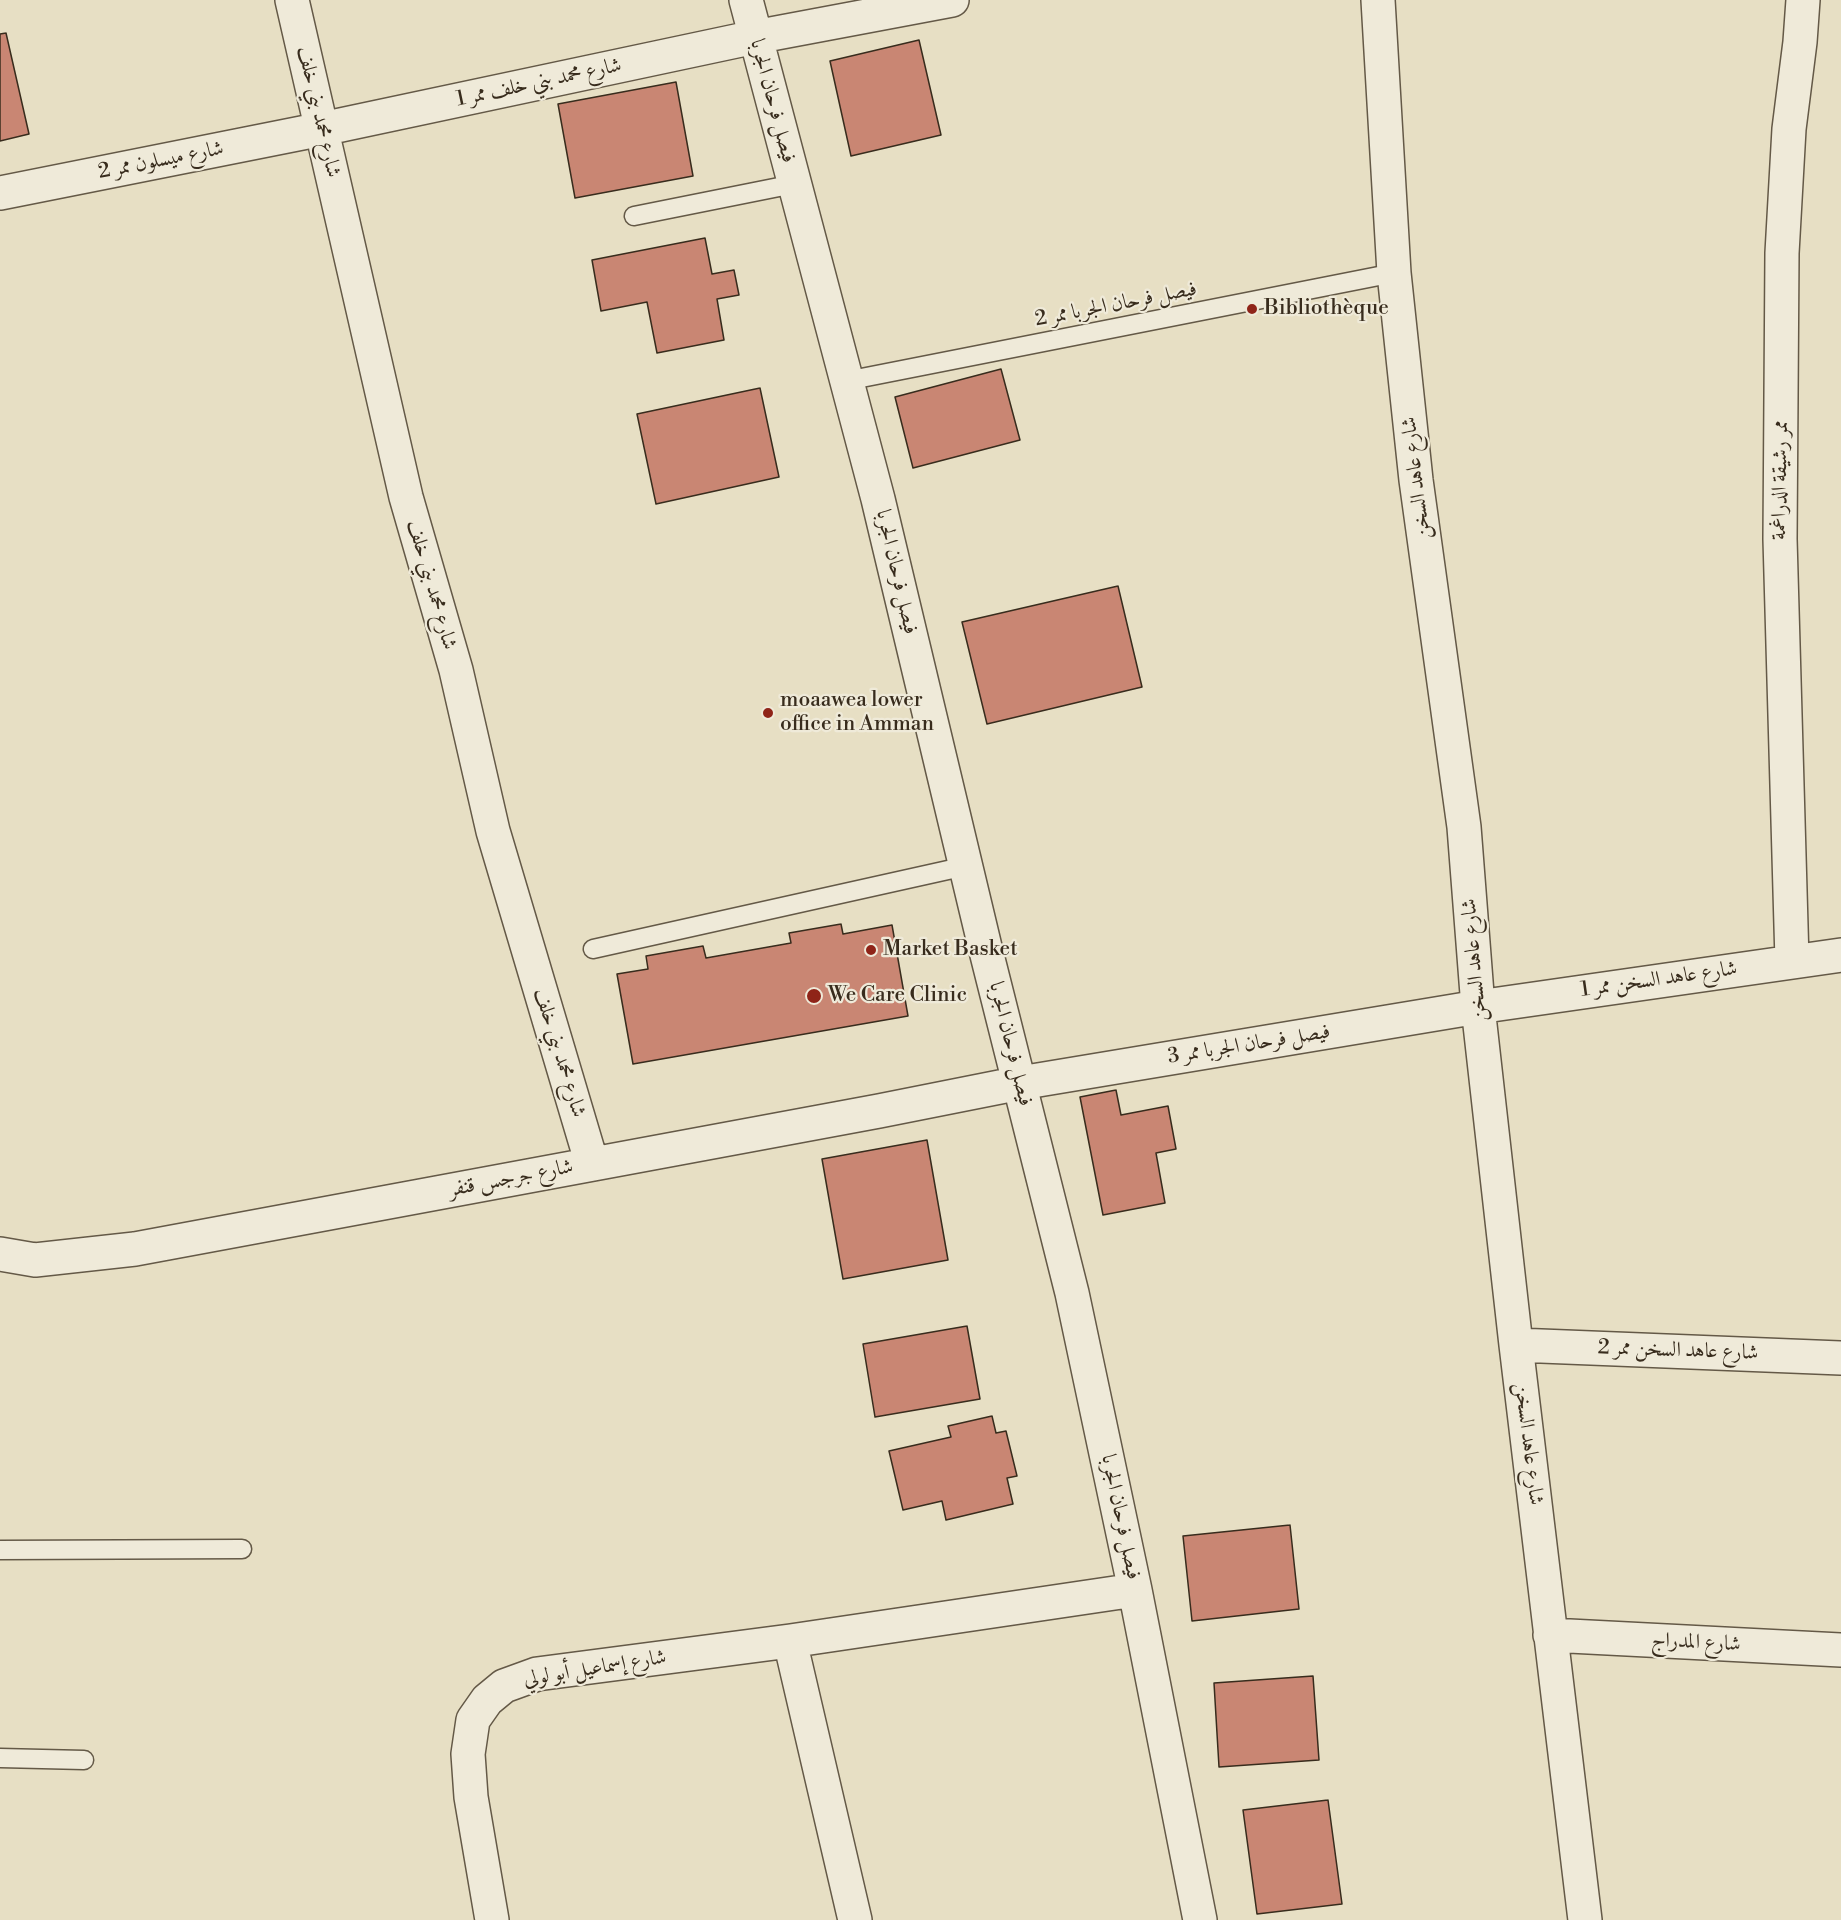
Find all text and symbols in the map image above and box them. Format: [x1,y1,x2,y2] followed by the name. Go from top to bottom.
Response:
[743,36,801,166] street label: فيصل فرحان الجربا
[291,44,345,180] street label: شارع محمد بني خلف
[454,53,624,113] street label: شارع محمد بني خلف ممر 1
[96,136,226,186] street label: شارع ميسلون ممر 2
[1033,277,1199,333] street label: فيصل فرحان الجربا ممر 2
[1264,296,1389,322] place label: Bibliothèque
[1245,302,1259,316] marker: Bibliothèque
[1397,415,1437,541] street label: شارع عاهد السخن
[1767,420,1795,540] street label: ممر رشيقة الدراغمة
[869,507,923,637] street label: فيصل فرحان الجربا
[400,517,462,653] street label: شارع محمد بني خلف
[780,688,934,738] place label: moaawea lower office in Amman
[761,706,775,720] marker: moaawea lower office in Amman
[1457,897,1493,1023] street label: شارع عاهد السخن
[883,937,1018,963] place label: Market Basket
[864,943,878,957] marker: Market Basket
[1579,957,1739,1003] street label: شارع عاهد السخن ممر 1
[982,979,1038,1109] street label: فيصل فرحان الجربا
[828,983,967,1009] place label: We Care Clinic
[527,985,591,1121] street label: شارع محمد بني خلف
[805,987,823,1005] marker: We Care Clinic
[1166,1020,1332,1070] street label: فيصل فرحان الجربا ممر 3
[447,1155,575,1203] street label: شارع جرجس قنفر
[1597,1336,1759,1366] street label: شارع عاهد السخن ممر 2
[1508,1381,1548,1507] street label: شارع عاهد السخن
[1094,1452,1146,1582] street label: فيصل فرحان الجربا
[1651,1628,1741,1658] street label: شارع المدراج
[522,1645,668,1693] street label: شارع إسماعيل أبو لولي

